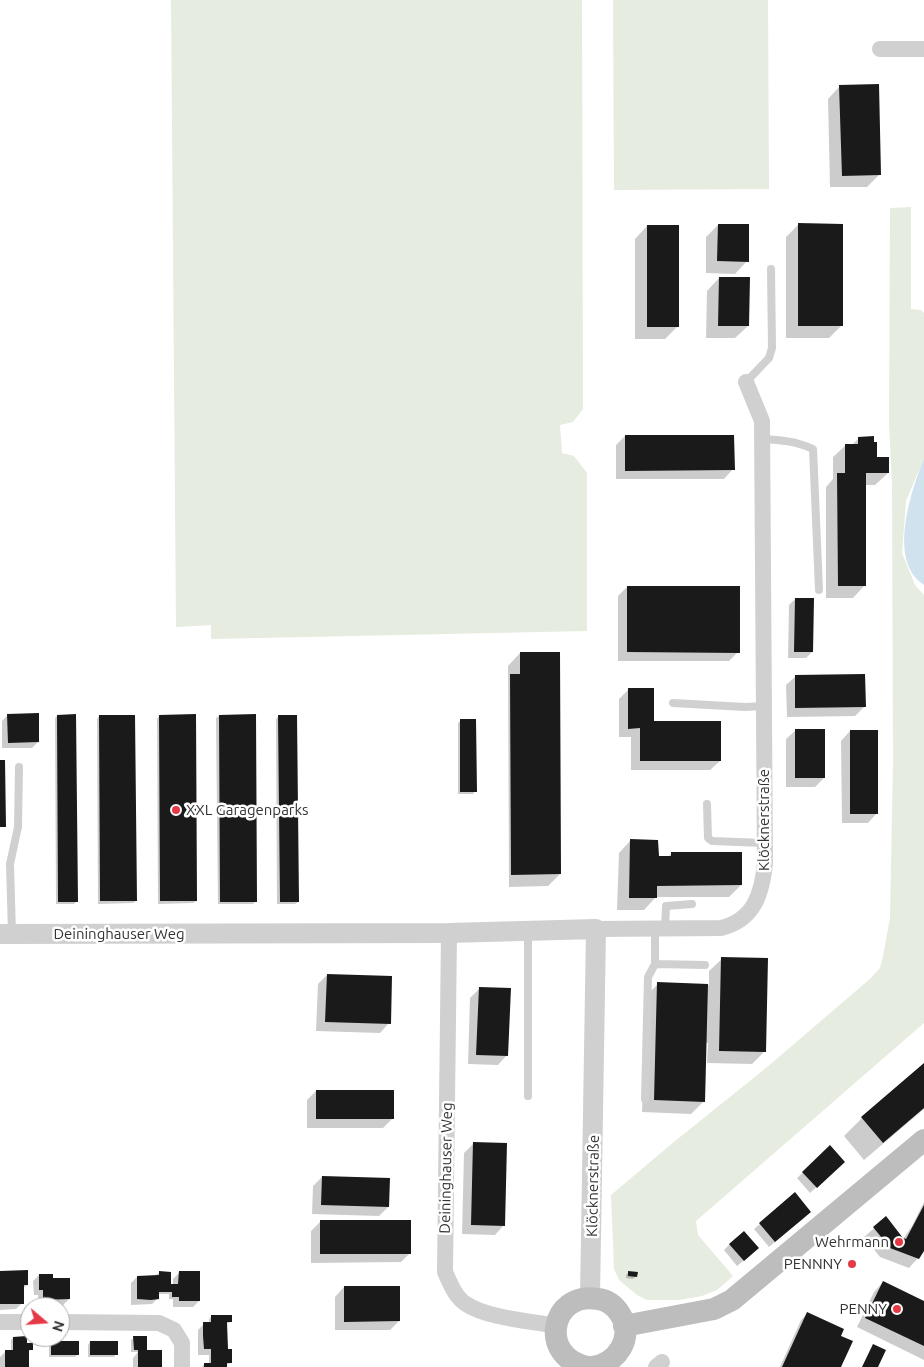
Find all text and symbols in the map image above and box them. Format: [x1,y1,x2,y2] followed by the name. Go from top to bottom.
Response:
[755,769,773,871] street label: Klöcknerstraße
[186,801,309,819] place label: XXL Garagenparks
[170,804,182,816] marker: XXL Garagenparks
[53,925,185,943] street label: Deininghauser Weg
[436,1102,456,1234] street label: Deininghauser Weg
[583,1135,603,1237] street label: Klöcknerstraße
[815,1233,889,1251] place label: Wehrmann
[893,1236,905,1248] marker: Wehrmann
[784,1255,842,1273] place label: PENNNY
[846,1258,858,1270] marker: PENNNY
[20,1297,70,1347] north arrow
[840,1300,887,1318] place label: PENNY
[891,1303,903,1315] marker: PENNY
[49,1319,68,1334] text: N

